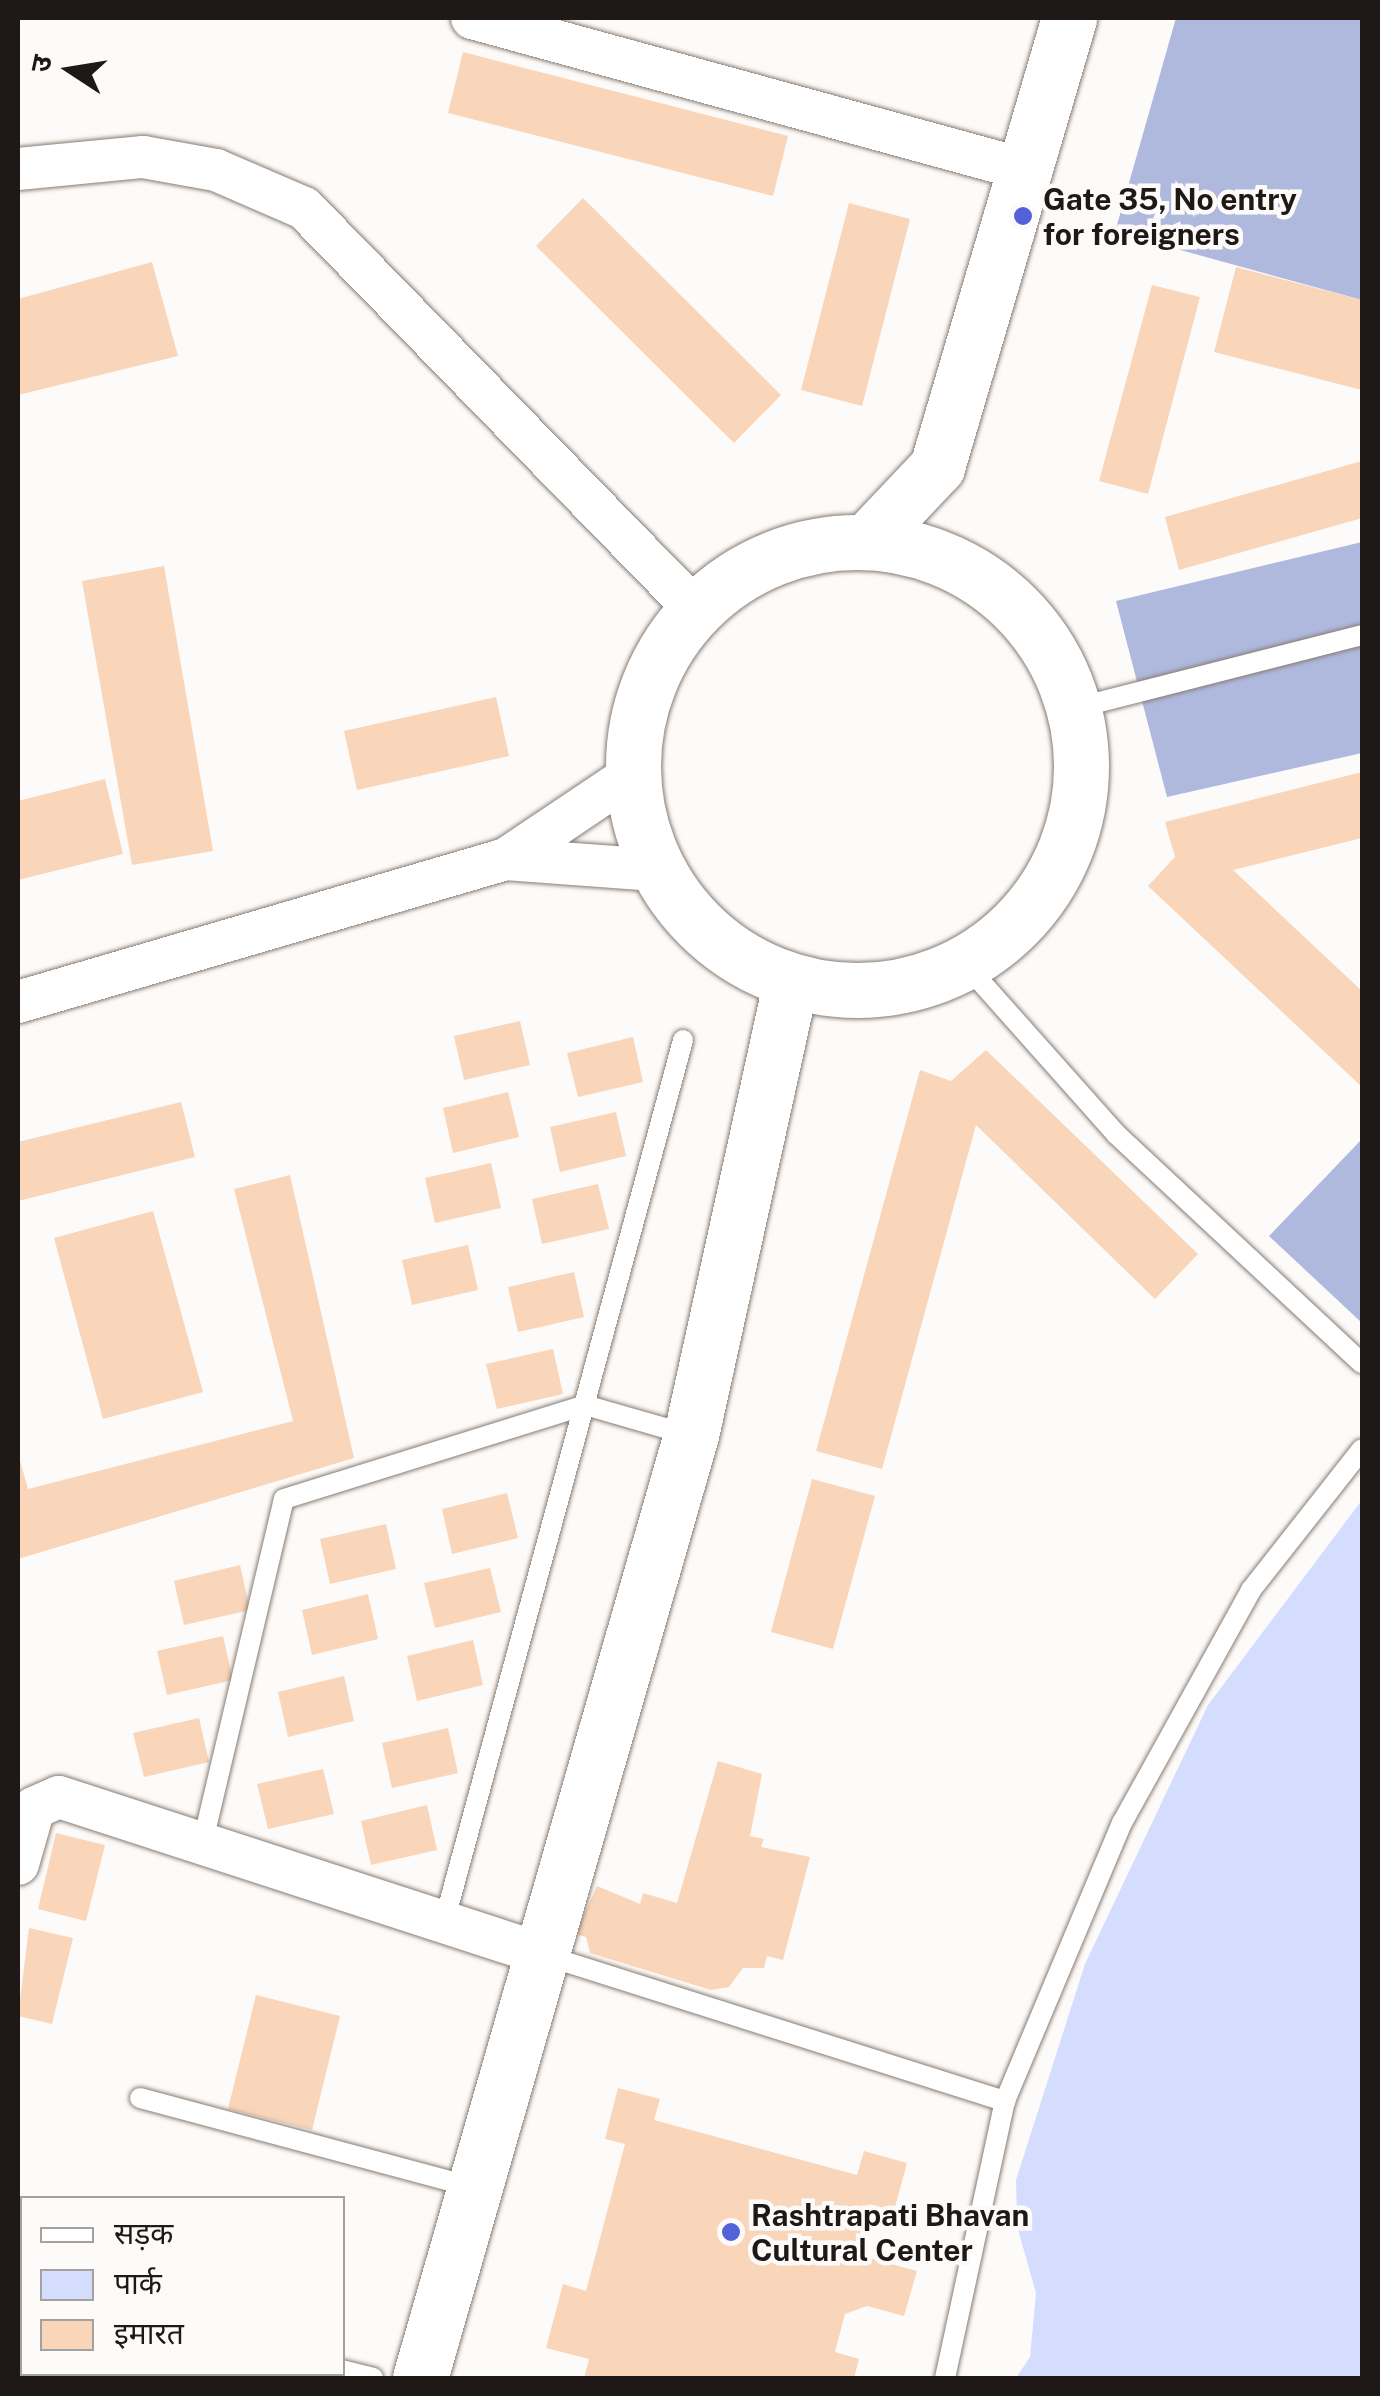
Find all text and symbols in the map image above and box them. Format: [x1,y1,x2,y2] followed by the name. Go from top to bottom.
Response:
[20,20,120,120] north arrow
[22,52,58,75] text: उ
[1043,181,1297,252] place label: Gate 35, No entry for foreigners
[1012,205,1034,227] marker: Gate 35, No entry for foreigners
[20,2196,345,2376] legend
[751,2197,1029,2268] place label: Rashtrapati Bhavan Cultural Center
[114,2215,173,2251] text: सड़क
[720,2221,742,2243] marker: Rashtrapati Bhavan Cultural Center
[114,2265,162,2301] text: पार्क
[114,2315,184,2351] text: इमारत

